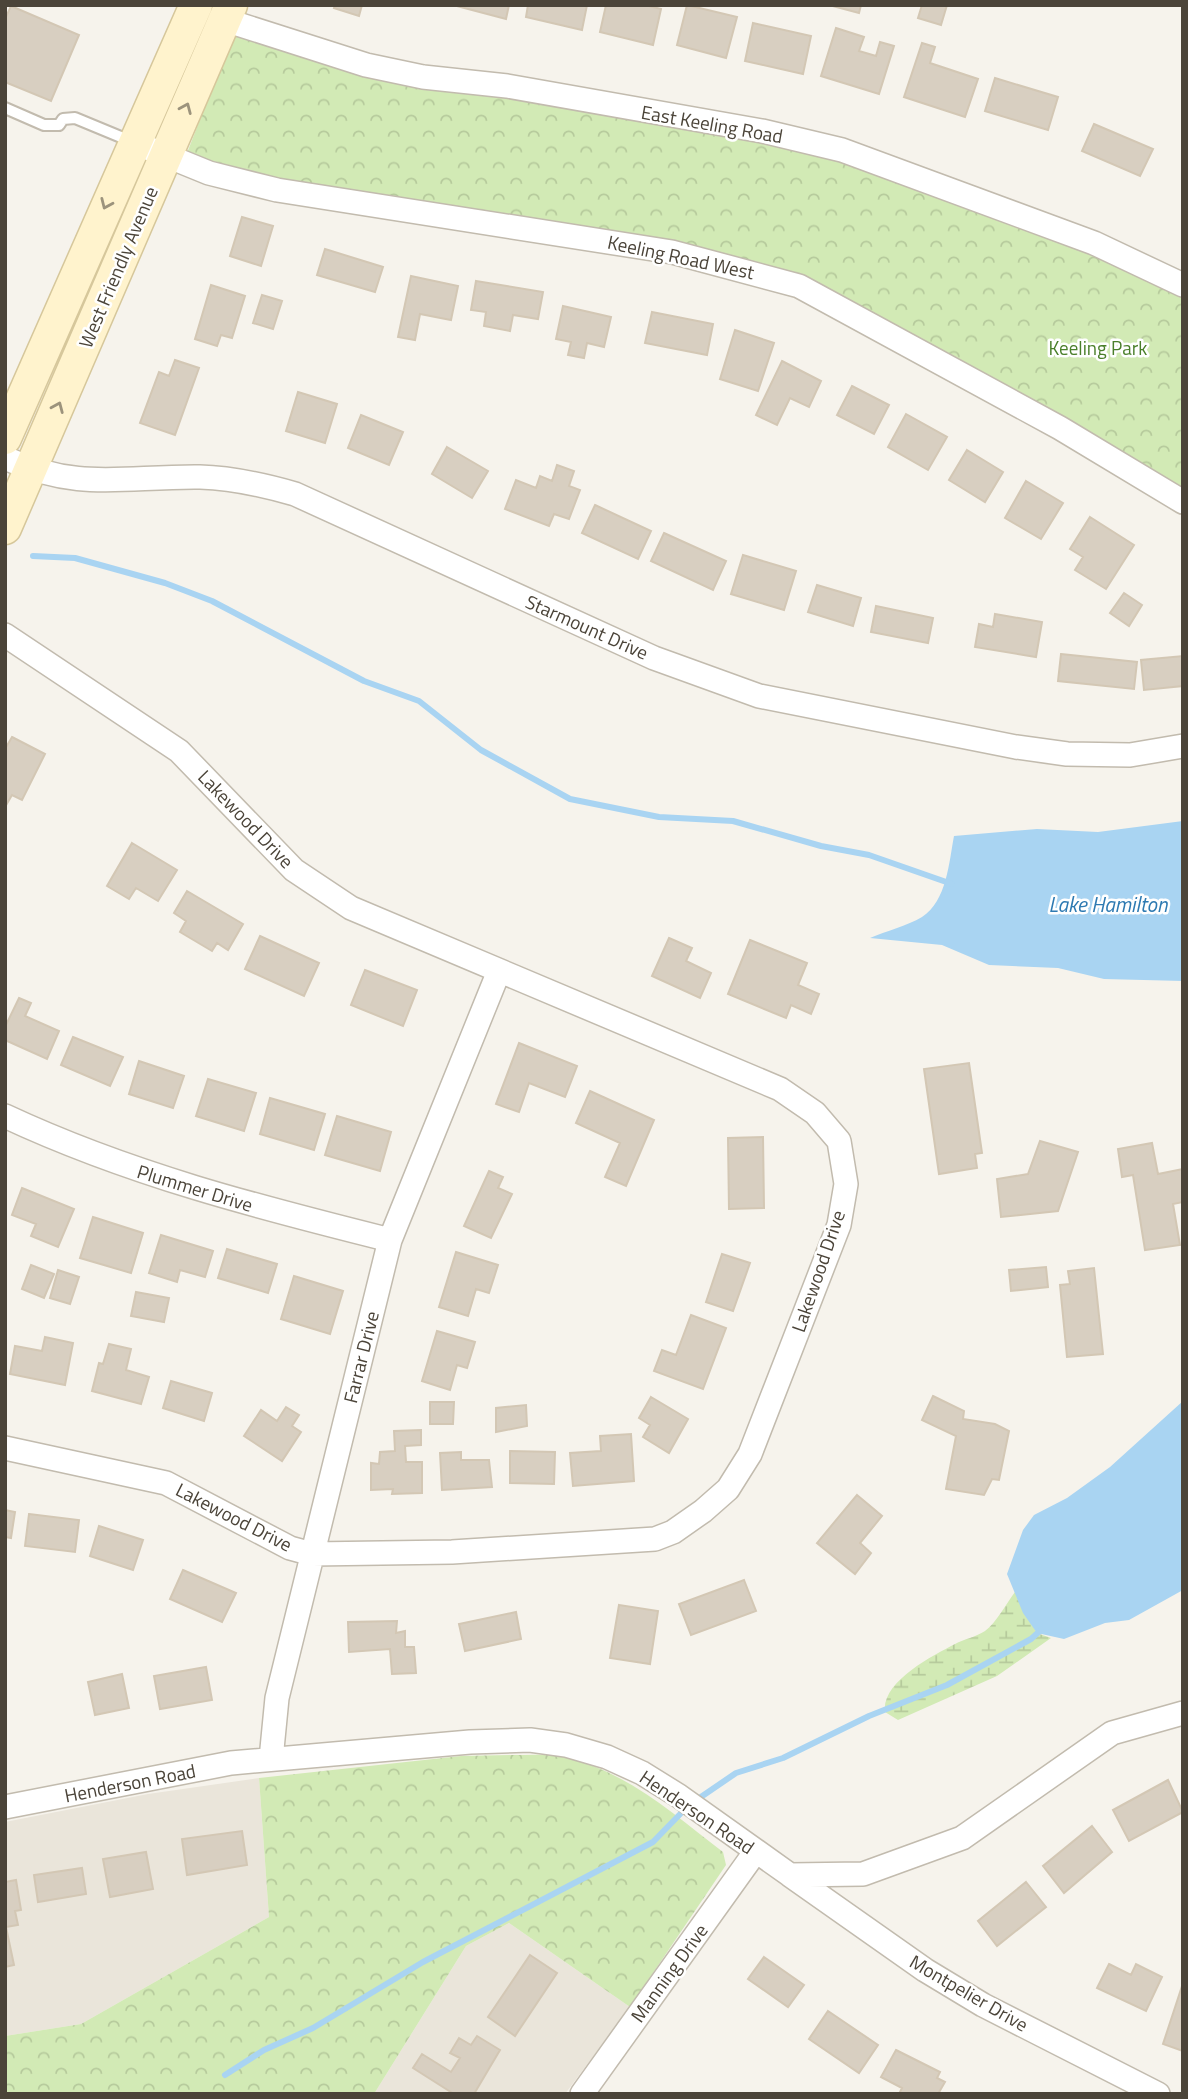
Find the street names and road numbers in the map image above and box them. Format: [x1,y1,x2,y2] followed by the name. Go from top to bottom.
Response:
[639,97,785,150] street label: East Keeling Road
[70,181,165,352] street label: West Friendly Avenue
[605,227,757,286] street label: Keeling Road West
[521,587,653,667] street label: Starmount Drive
[192,763,301,874] street label: Lakewood Drive
[134,1156,256,1219] street label: Plummer Drive
[783,1206,852,1336] street label: Lakewood Drive
[335,1308,386,1406] street label: Farrar Drive
[171,1475,297,1558] street label: Lakewood Drive
[62,1756,198,1809] street label: Henderson Road
[634,1762,761,1861] street label: Henderson Road
[623,1917,714,2028] street label: Manning Drive
[905,1947,1034,2038] street label: Montpelier Drive

